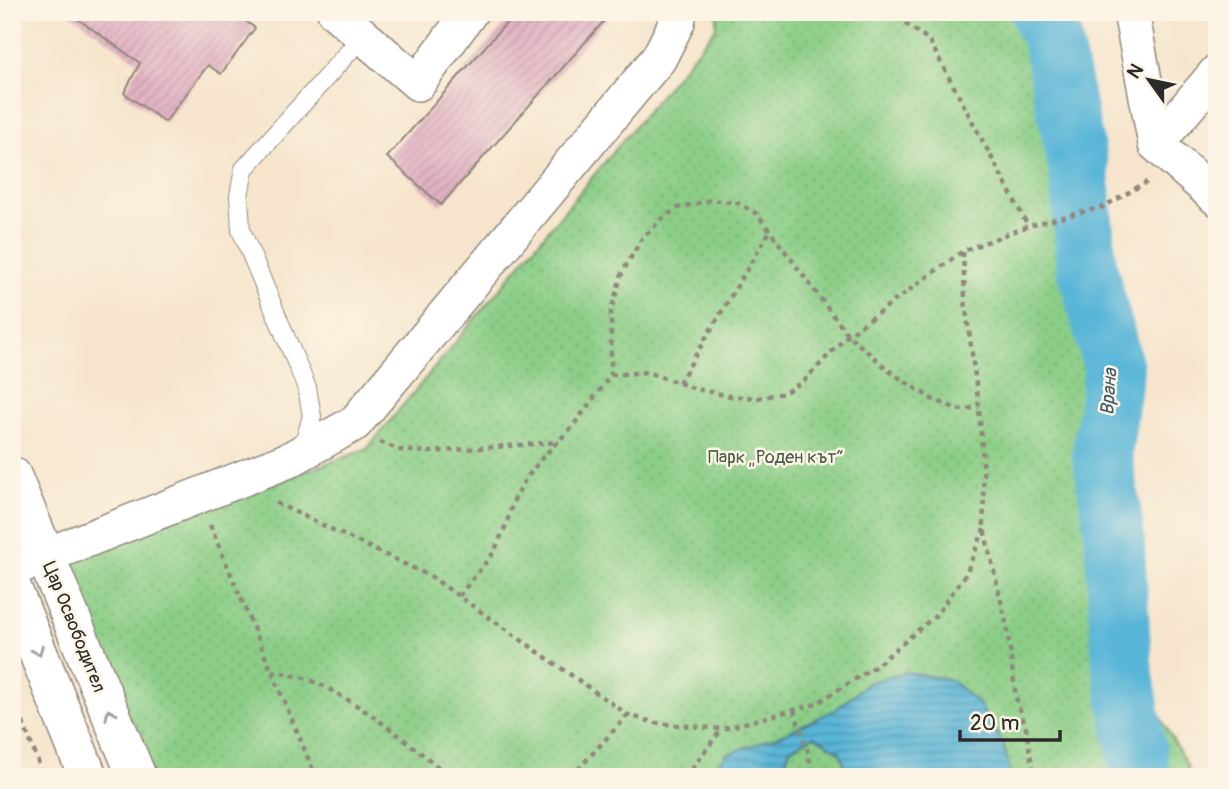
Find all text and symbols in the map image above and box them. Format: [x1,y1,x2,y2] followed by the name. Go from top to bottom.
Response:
[1114,46,1184,116] north arrow
[1122,59,1149,83] text: N
[1095,367,1123,416] water label: Врана
[708,446,844,469] park label: Парк „Роден кът“
[37,558,111,696] street label: Цар Освободител
[29,645,43,657] one-way arrow
[960,698,1059,742] scale bar
[104,709,118,721] one-way arrow
[970,710,1019,737] text: 20 m

